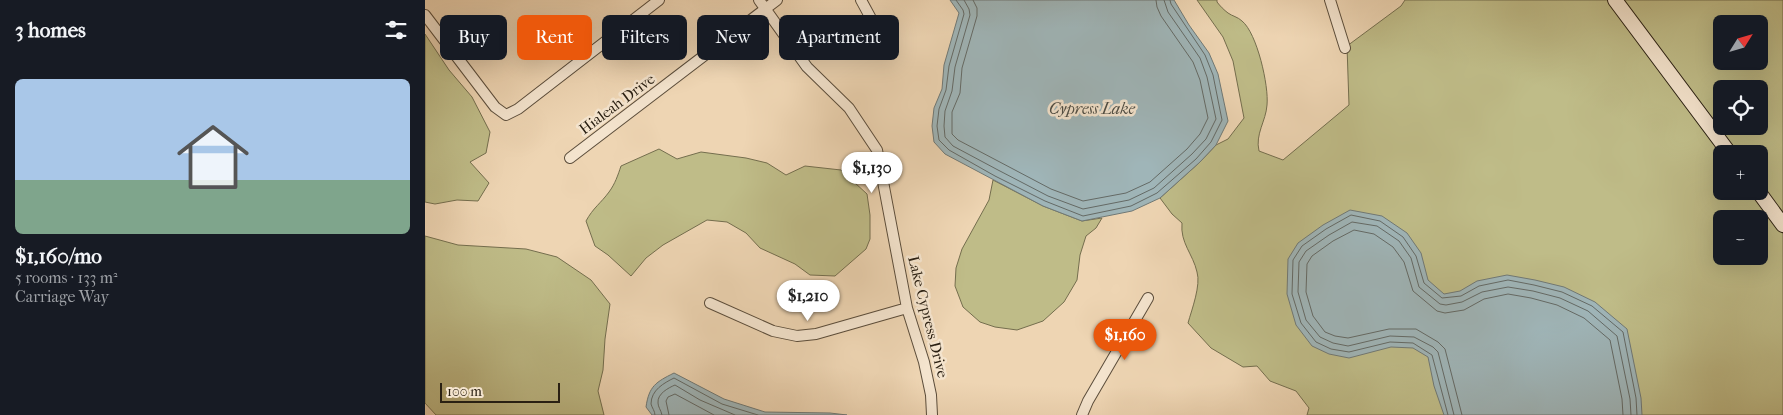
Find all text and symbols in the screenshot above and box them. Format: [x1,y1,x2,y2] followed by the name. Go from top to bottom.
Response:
[440,15,507,60] chip: Buy
[517,15,592,60] chip: Rent
[602,15,687,60] chip: Filters
[697,15,769,60] chip: New
[779,15,899,60] chip: Apartment
[1713,15,1767,70] north arrow
[1713,15,1768,265] map controls
[382,16,410,44] icon: filters
[15,18,86,42] text: 3 homes
[576,69,659,138] street label: Hialeah Drive
[1713,80,1768,135] button: locate
[1049,99,1136,118] water label: Cypress Lake
[168,112,258,202] icon: home
[1713,145,1768,200] button: +
[831,152,913,194] pin: $1,130
[853,158,891,177] text: $1,130
[1713,210,1768,265] button: −
[15,244,102,268] text: $1,160/mo
[904,254,952,380] street label: Lake Cypress Drive
[15,268,118,287] text: 5 rooms · 133 m²
[767,280,849,322] pin: $1,210
[788,286,828,305] text: $1,210
[15,287,109,306] text: Carriage Way
[1084,318,1166,361] pin: $1,160
[1105,325,1145,344] text: $1,160
[440,380,560,403] scale bar
[447,383,482,400] text: 100 m

